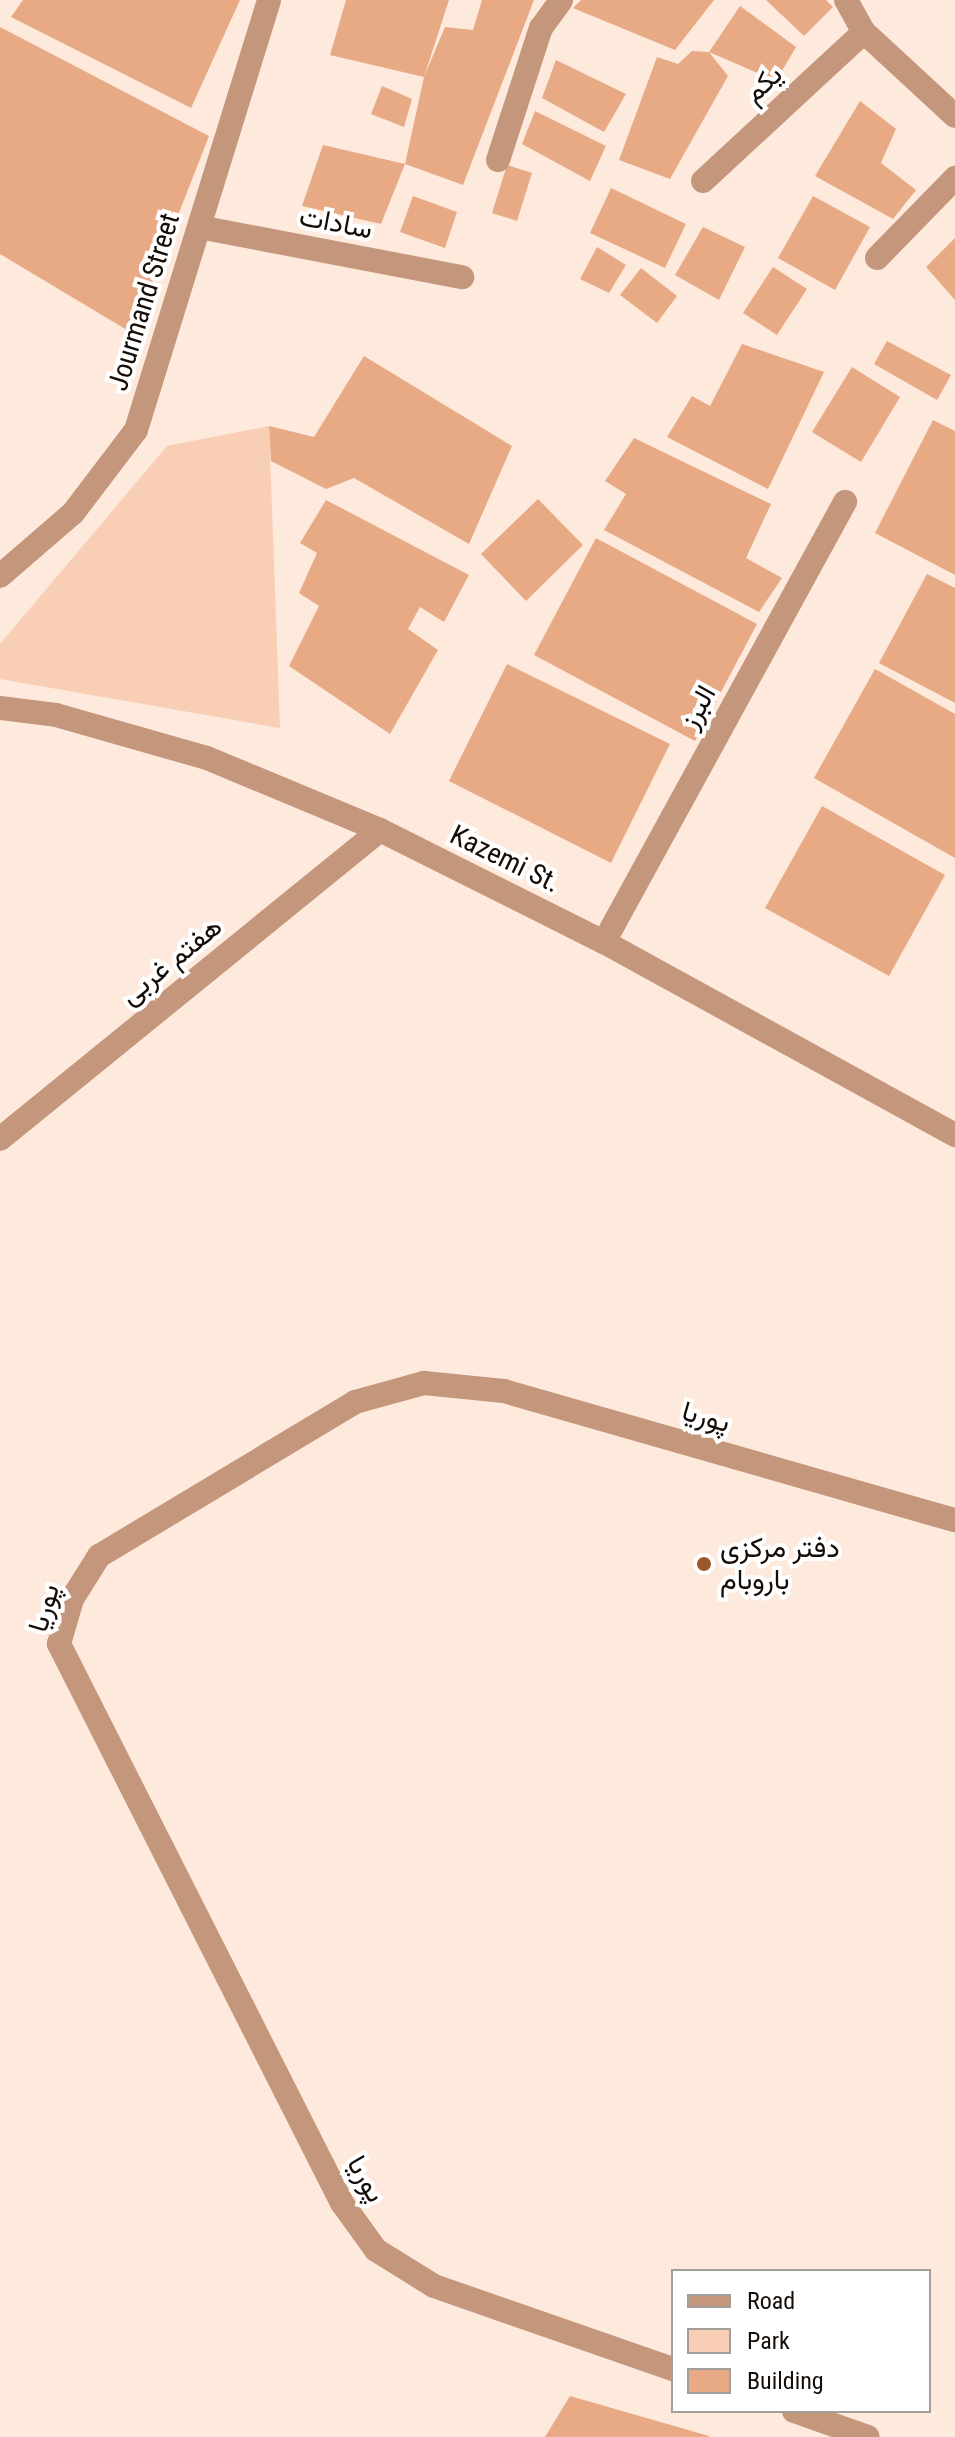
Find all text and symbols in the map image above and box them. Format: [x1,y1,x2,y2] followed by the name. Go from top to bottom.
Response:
[737,58,789,110] street label: یکم
[297,199,375,247] street label: سادات
[101,209,187,395] street label: Jourmand Street
[673,680,723,734] street label: البرز
[445,818,565,900] street label: Kazemi St.
[113,910,229,1012] street label: هفتم غربی
[678,1394,734,1440] street label: پوریا
[720,1531,840,1597] place label: دفتر مرکزی باروبام
[695,1555,713,1573] marker: دفتر مرکزی باروبام
[21,1580,67,1636] street label: پوریا
[339,2150,393,2208] street label: پوریا
[671,2269,931,2413] legend
[747,2287,795,2315] text: Road
[747,2327,790,2355] text: Park
[747,2367,824,2395] text: Building

